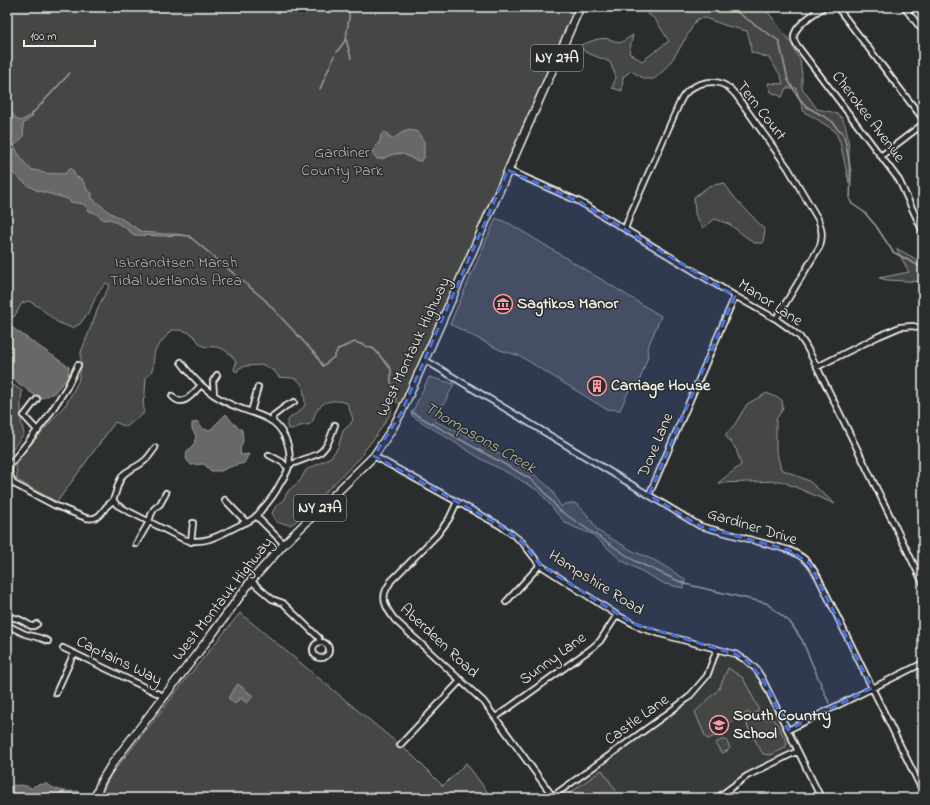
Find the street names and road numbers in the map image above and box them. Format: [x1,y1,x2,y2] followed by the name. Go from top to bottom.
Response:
[531,45,583,71] road number: NY 27A
[825,66,911,169] street label: Cherokee Avenue
[730,76,792,146] street label: Tern Court
[371,273,457,421] street label: West Montauk Highway
[733,273,808,333] street label: Manor Lane
[631,408,681,482] street label: Dove Lane
[294,495,346,521] road number: NY 27A
[704,502,801,552] street label: Gardiner Drive
[167,532,279,666] street label: West Montauk Highway
[544,544,648,622] street label: Hampshire Road
[394,598,484,684] street label: Aberdeen Road
[515,626,592,692] street label: Sunny Lane
[72,630,166,692] street label: Captains Way
[600,688,675,752] street label: Castle Lane

